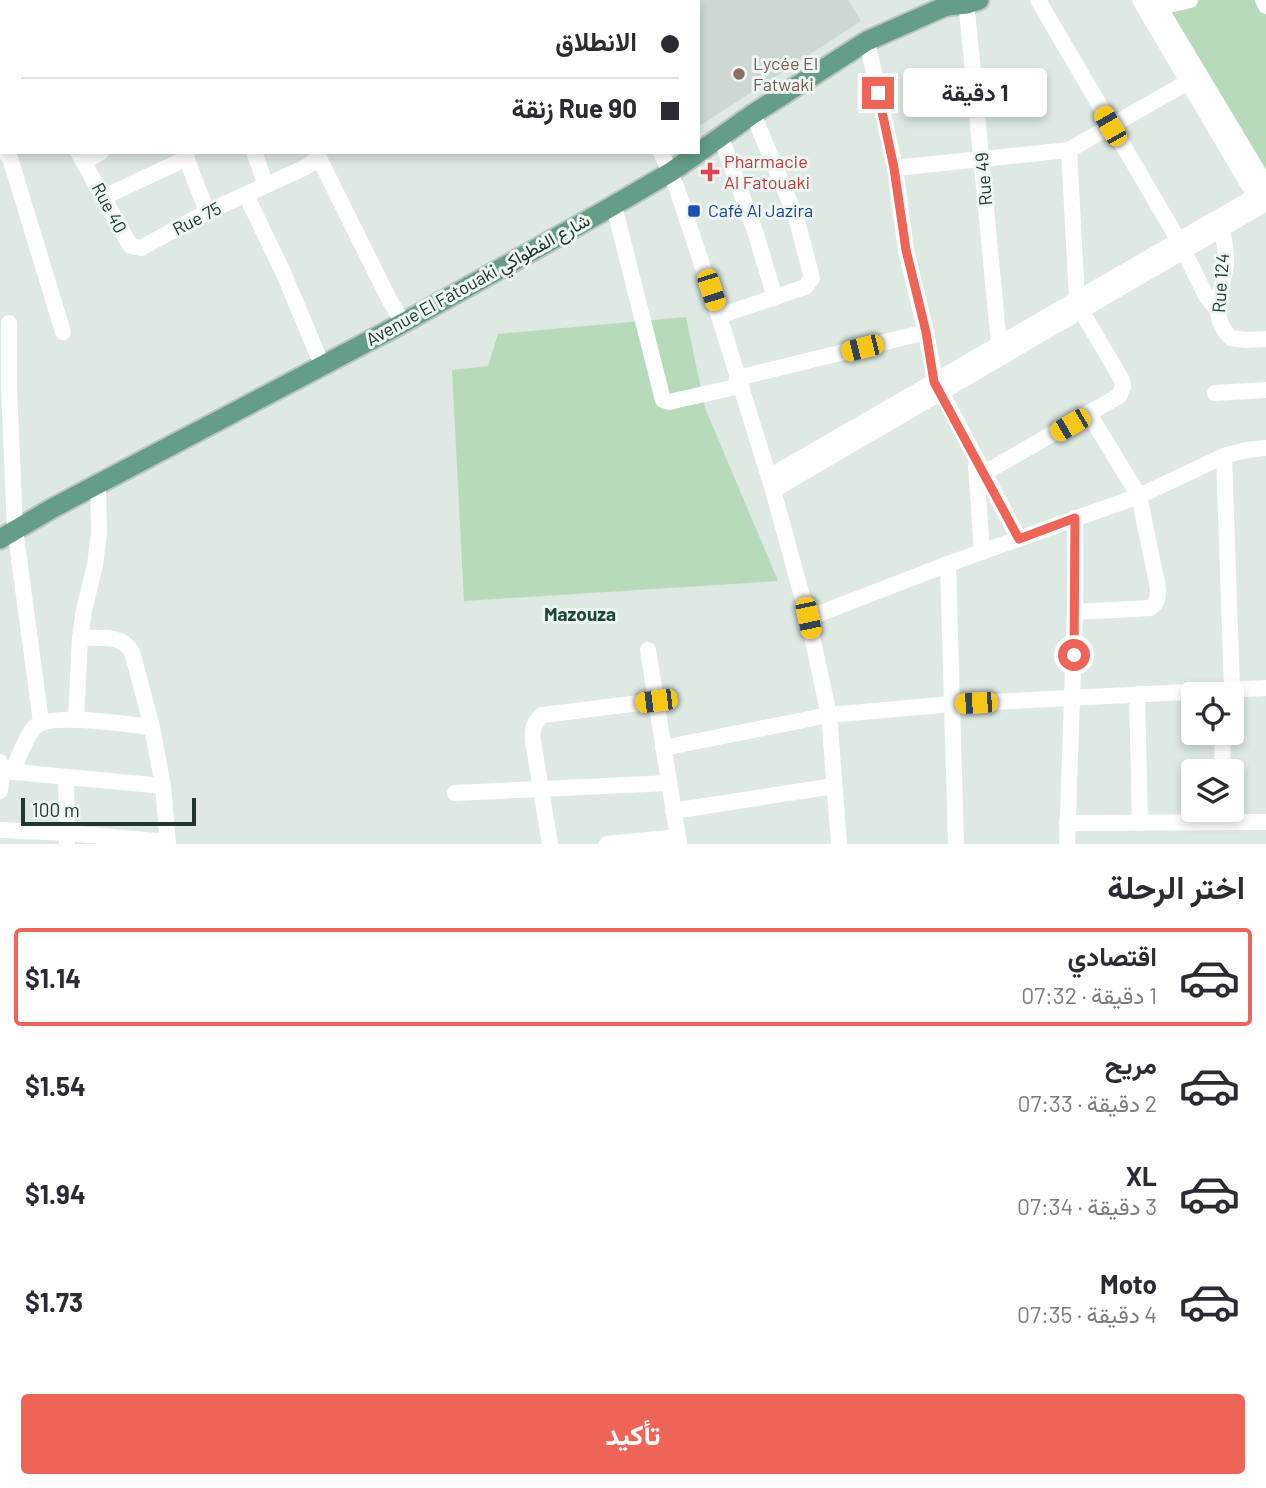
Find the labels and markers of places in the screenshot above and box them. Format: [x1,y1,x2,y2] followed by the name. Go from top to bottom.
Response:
[753,52,818,95] place label: Lycée El Fatwaki
[731,66,747,82] marker: Lycée El Fatwaki
[724,150,810,193] place label: Pharmacie Al Fatouaki
[702,164,718,180] marker: Pharmacie Al Fatouaki
[708,199,813,221] place label: Café Al Jazira
[686,203,702,219] marker: Café Al Jazira

